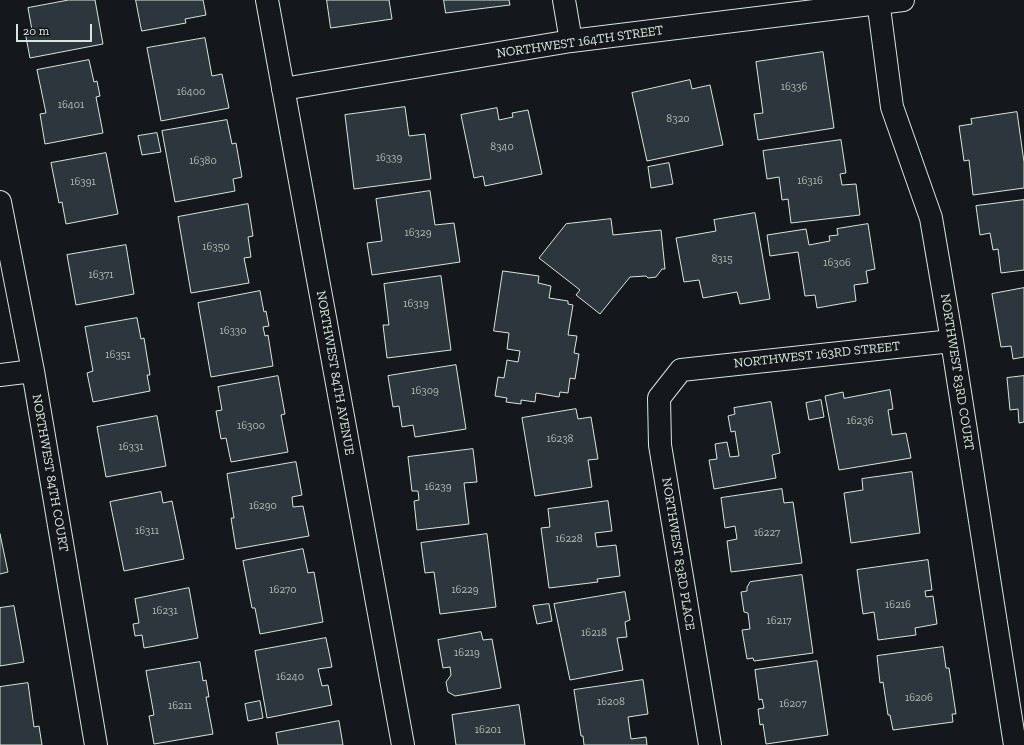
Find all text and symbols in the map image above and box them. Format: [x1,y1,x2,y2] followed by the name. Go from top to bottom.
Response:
[18,16,94,42] scale bar
[496,23,664,61] street label: NORTHWEST 164TH STREET
[23,24,49,38] text: 20 m
[781,80,807,94] house number: 16336
[177,85,205,99] house number: 16400
[58,98,84,112] house number: 16401
[666,112,690,126] house number: 8320
[490,140,514,154] house number: 8340
[376,151,402,165] house number: 16339
[189,154,217,168] house number: 16380
[797,174,823,188] house number: 16316
[70,175,96,189] house number: 16391
[405,226,431,240] house number: 16329
[202,240,230,254] house number: 16350
[711,252,733,266] house number: 8315
[823,256,851,270] house number: 16306
[89,268,113,282] house number: 16371
[313,289,357,457] street label: NORTHWEST 84TH AVENUE
[937,292,977,452] street label: NORTHWEST 83RD COURT
[403,297,429,311] house number: 16319
[219,324,247,338] house number: 16330
[733,339,901,371] street label: NORTHWEST 163RD STREET
[105,348,131,362] house number: 16351
[411,384,439,398] house number: 16309
[28,393,72,553] street label: NORTHWEST 84TH COURT
[847,414,873,428] house number: 16236
[237,419,265,433] house number: 16300
[546,432,574,446] house number: 16238
[118,440,144,454] house number: 16331
[658,477,698,631] street label: NORTHWEST 83RD PLACE
[425,480,451,494] house number: 16239
[249,499,277,513] house number: 16290
[135,524,159,538] house number: 16311
[754,526,780,540] house number: 16227
[555,532,583,546] house number: 16228
[269,583,297,597] house number: 16270
[451,583,479,597] house number: 16229
[885,598,911,612] house number: 16216
[152,604,178,618] house number: 16231
[767,614,791,628] house number: 16217
[581,626,607,640] house number: 16218
[454,646,480,660] house number: 16219
[276,670,304,684] house number: 16240
[905,691,933,705] house number: 16206
[597,695,625,709] house number: 16208
[779,697,807,711] house number: 16207
[168,699,192,713] house number: 16211
[475,723,501,737] house number: 16201

